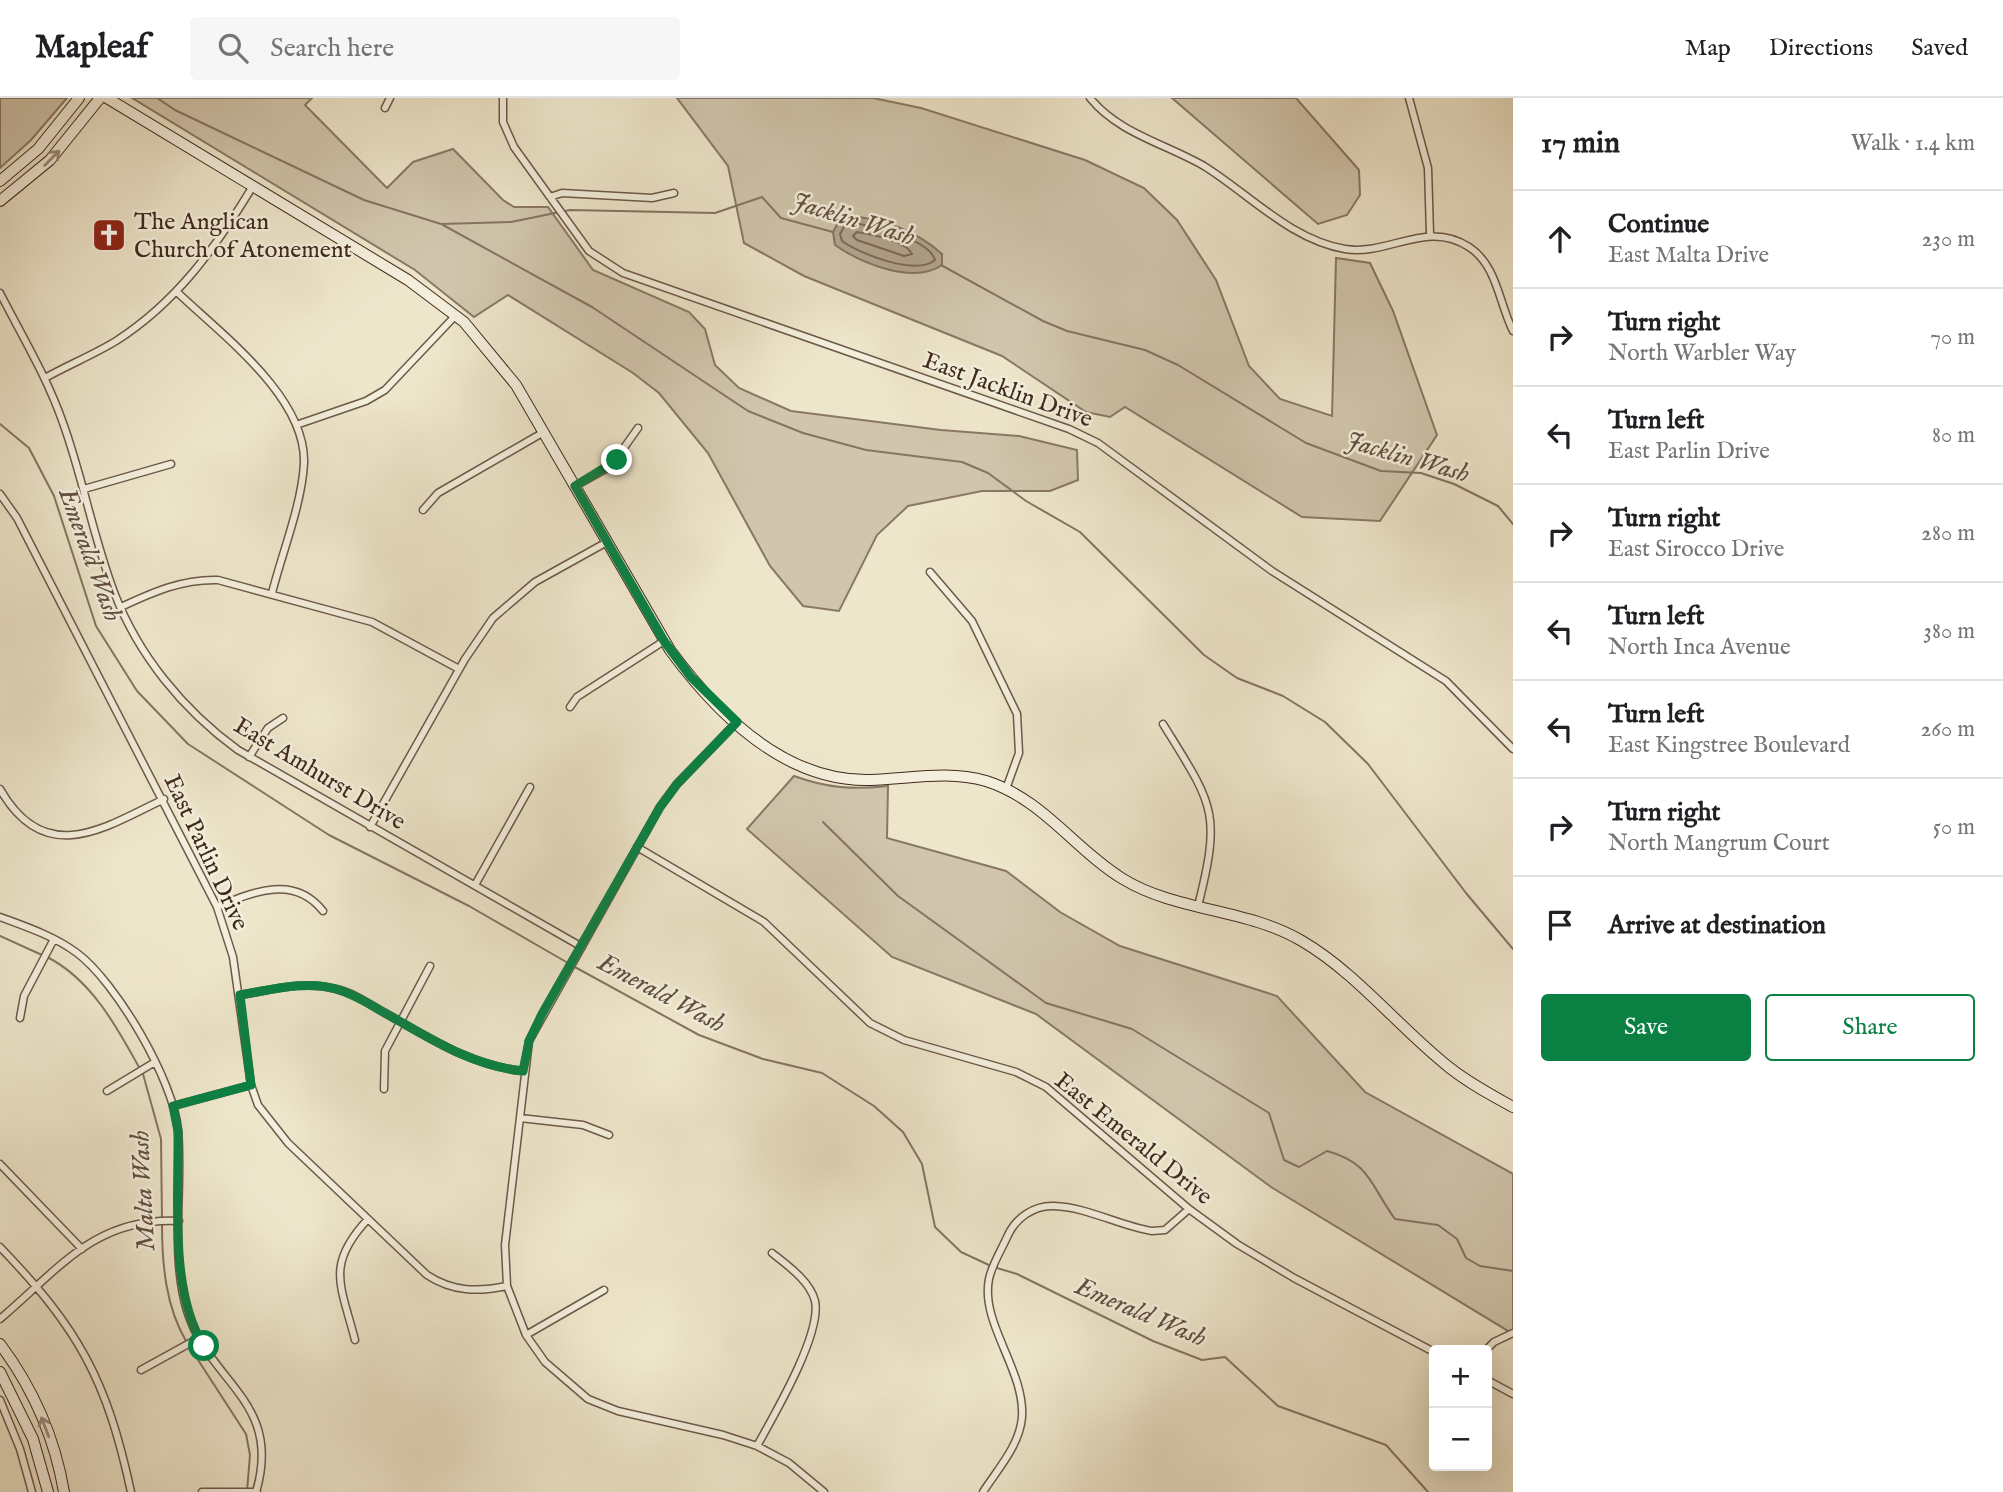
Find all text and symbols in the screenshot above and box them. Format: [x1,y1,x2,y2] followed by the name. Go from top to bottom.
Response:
[190,17,680,80] search box
[35,27,148,69] text: Mapleaf
[214,29,252,67] icon: search
[270,32,394,65] text: Search here
[1685,33,1731,64] text: Map
[1769,33,1873,64] text: Directions
[1911,33,1968,64] text: Saved
[1541,125,1620,163] text: 17 min
[1851,129,1975,158] text: Walk · 1.4 km
[44,149,61,166] one-way arrow
[788,185,919,254] water label: Jacklin Wash
[134,207,352,266] place label: The Anglican Church of Atonement
[1608,208,1709,241] text: Continue
[90,216,128,254] church icon: The Anglican Church of Atonement
[1541,220,1579,258] icon: ahead
[1922,225,1975,254] text: 230 m
[1608,241,1769,270] text: East Malta Drive
[1608,306,1721,339] text: Turn right
[1541,318,1579,356] icon: right
[1930,323,1975,352] text: 70 m
[1608,339,1796,368] text: North Warbler Way
[918,345,1097,436] street label: East Jacklin Drive
[1608,404,1705,437] text: Turn left
[1541,416,1579,454] icon: left
[1932,421,1975,450] text: 80 m
[1342,424,1473,491] water label: Jacklin Wash
[1608,437,1770,466] text: East Parlin Drive
[601,444,632,475] route end
[50,482,129,626] water label: Emerald Wash
[1608,502,1721,535] text: Turn right
[1541,514,1579,552] icon: right
[1921,519,1975,548] text: 280 m
[1608,535,1784,564] text: East Sirocco Drive
[1608,600,1705,633] text: Turn left
[1541,612,1579,650] icon: left
[1923,617,1975,646] text: 380 m
[1608,633,1790,662] text: North Inca Avenue
[1608,698,1705,731] text: Turn left
[1541,710,1579,748] icon: left
[228,711,411,838] street label: East Amhurst Drive
[1920,715,1975,744] text: 260 m
[1608,731,1850,760] text: East Kingstree Boulevard
[156,770,255,936] street label: East Parlin Drive
[1608,796,1721,829] text: Turn right
[1541,808,1579,846] icon: right
[1933,813,1975,842] text: 50 m
[1608,829,1830,858] text: North Mangrum Court
[1541,906,1579,944] icon: arrive
[1608,909,1826,942] text: Arrive at destination
[591,945,731,1041] water label: Emerald Wash
[1541,994,1751,1061] button: Save
[1765,994,1975,1061] button: Share
[1048,1066,1218,1212] street label: East Emerald Drive
[124,1129,163,1252] water label: Malta Wash
[1069,1269,1211,1355] water label: Emerald Wash
[188,1330,219,1361] route start
[1429,1345,1492,1471] map controls
[1429,1345,1492,1408] button: +
[1429,1408,1492,1471] button: −
[38,1416,51,1438] one-way arrow

